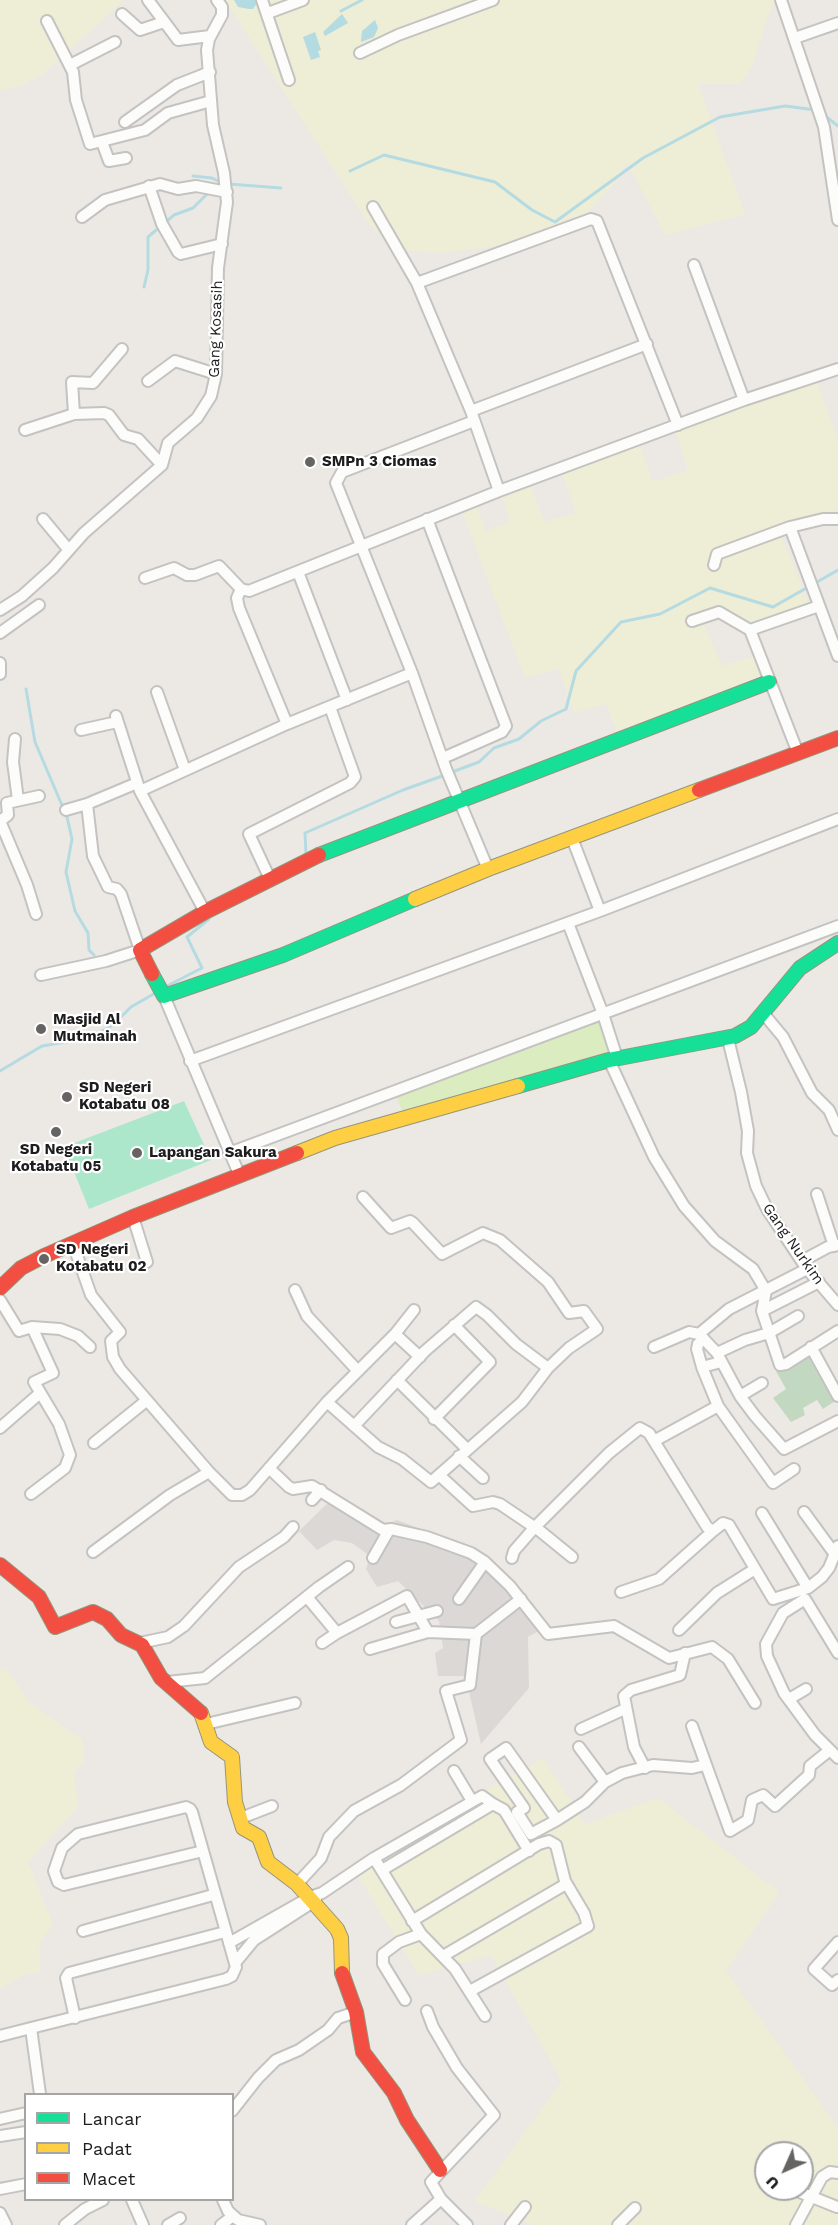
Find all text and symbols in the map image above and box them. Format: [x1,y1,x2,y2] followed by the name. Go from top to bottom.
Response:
[205,280,227,378] street label: Gang Kosasih
[322,453,436,471] place label: SMPn 3 Ciomas
[303,455,317,469] marker: SMPn 3 Ciomas
[53,1011,137,1046] place label: Masjid Al Mutmainah
[34,1022,48,1036] marker: Masjid Al Mutmainah
[79,1079,170,1114] place label: SD Negeri Kotabatu 08
[60,1090,74,1104] marker: SD Negeri Kotabatu 08
[49,1125,63,1139] marker: SD Negeri Kotabatu 05
[11,1141,101,1176] place label: SD Negeri Kotabatu 05
[149,1144,277,1162] place label: Lapangan Sakura
[130,1146,144,1160] marker: Lapangan Sakura
[758,1200,828,1288] street label: Gang Nurkim
[56,1241,147,1276] place label: SD Negeri Kotabatu 02
[37,1252,51,1266] marker: SD Negeri Kotabatu 02
[24,2093,234,2201] legend
[82,2108,142,2129] text: Lancar
[82,2138,132,2159] text: Padat
[754,2141,814,2201] north arrow
[82,2168,135,2189] text: Macet
[762,2172,783,2193] text: U

